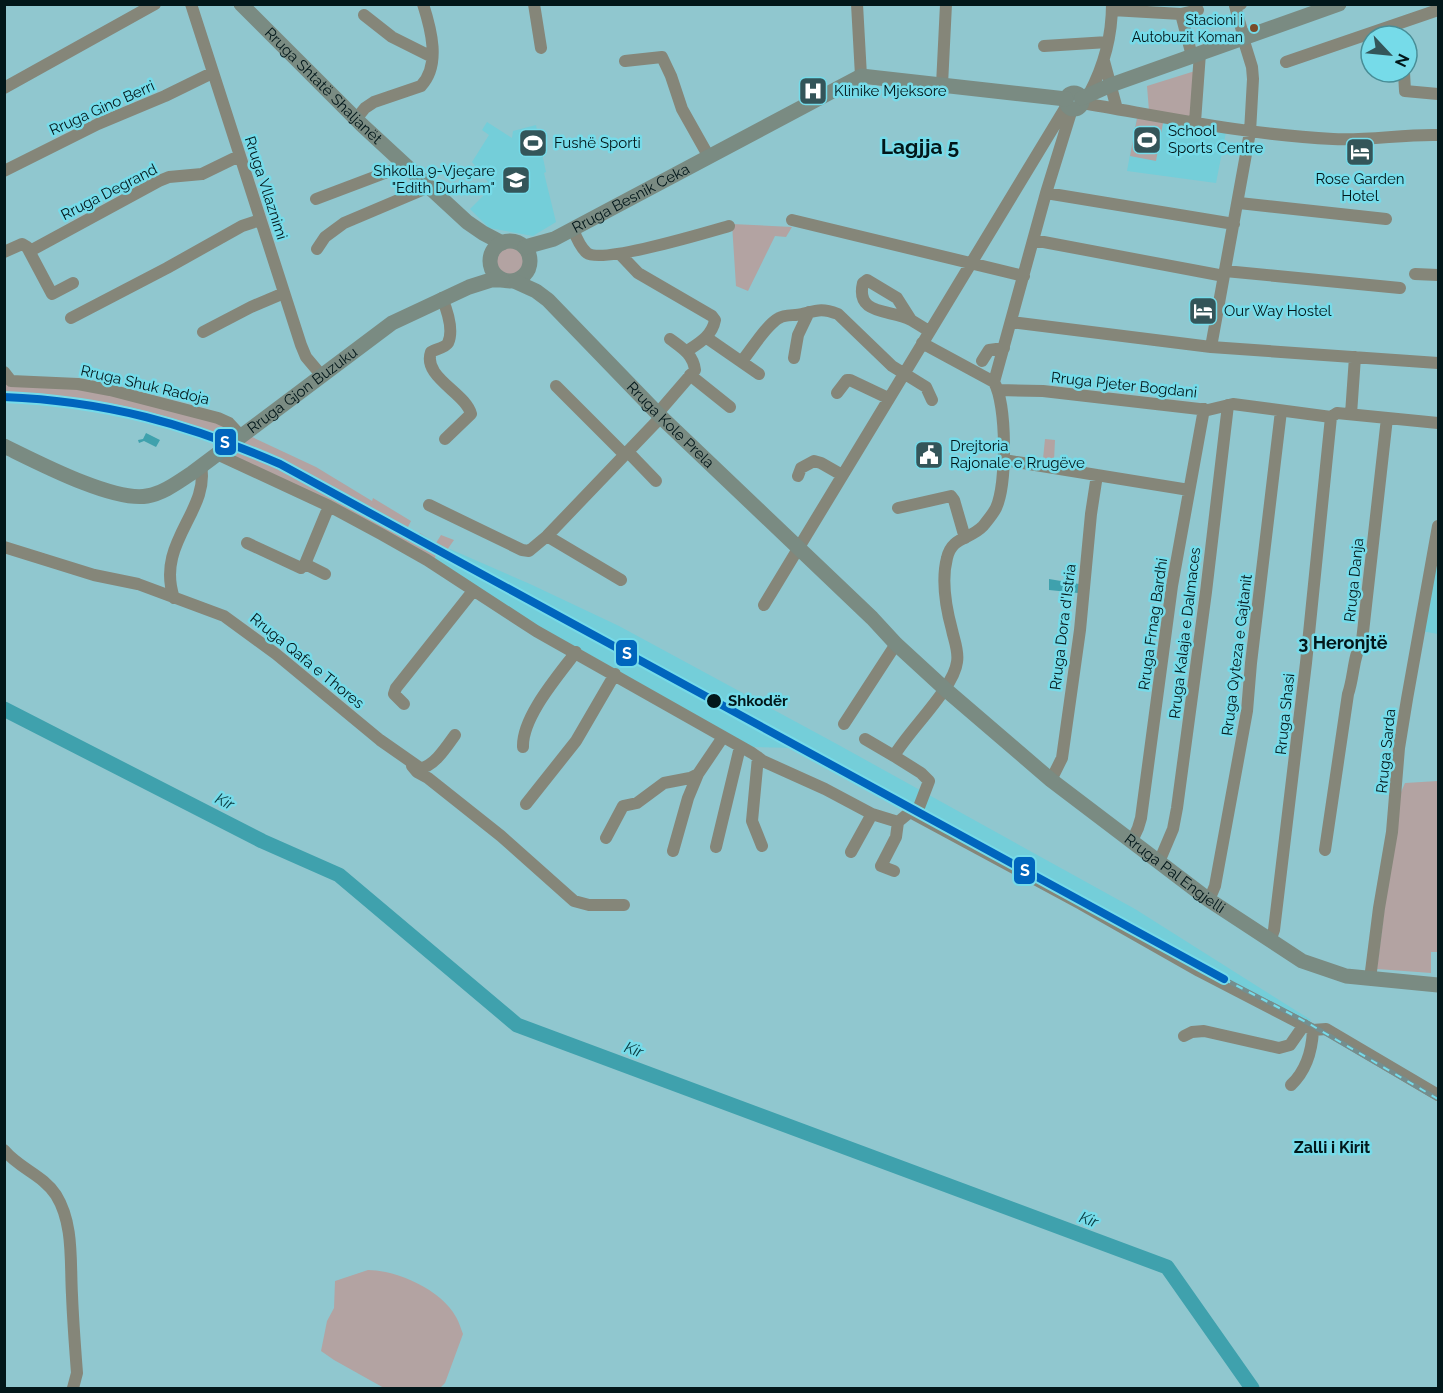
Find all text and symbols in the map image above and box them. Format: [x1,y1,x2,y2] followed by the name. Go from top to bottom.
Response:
[1132,12,1243,45] place label: Stacioni i Autobuzit Koman
[1248,22,1260,34] marker: Stacioni i Autobuzit Koman
[261,24,386,148] street label: Rruga Shtatë Shaljanët
[1359,24,1419,84] north arrow
[1391,51,1413,70] text: N
[797,75,829,107] hospital icon: Klinike Mjeksore
[47,77,157,139] street label: Rruga Gino Berri
[834,82,947,100] place label: Klinike Mjeksore
[1168,122,1263,157] place label: School Sports Centre
[1131,124,1163,156] sports icon: School Sports Centre
[517,127,549,159] sports icon: Fushë Sporti
[241,134,291,242] street label: Rruga Vllaznimi
[554,134,641,152] place label: Fushë Sporti
[881,134,959,159] district label: Lagjja 5
[1344,136,1376,168] hotel icon: Rose Garden Hotel
[58,160,160,224] street label: Rruga Degrand
[569,160,693,237] street label: Rruga Besnik Ceka
[373,162,495,197] place label: Shkolla 9-Vjeçare "Edith Durham"
[500,164,532,196] school or university icon: Shkolla 9-Vjeçare "Edith Durham"
[1315,170,1405,205] place label: Rose Garden Hotel
[1187,295,1219,327] hotel icon: Our Way Hostel
[1224,302,1333,320] place label: Our Way Hostel
[244,343,361,437] street label: Rruga Gjon Buzuku
[79,361,211,409] street label: Rruga Shuk Radoja
[1050,368,1198,402] street label: Rruga Pjeter Bogdani
[623,378,718,472] street label: Rruga Kole Prela
[214,428,237,456] line badge: S
[220,433,230,452] text: S
[950,437,1085,472] place label: Drejtoria Rajonale e Rrugëve
[913,439,945,471] public building icon: Drejtoria Rajonale e Rrugëve
[1341,537,1367,623] street label: Rruga Danja
[1166,546,1204,720] street label: Rruga Kalaja e Dalmaces
[1135,557,1171,691] street label: Rruga Frnag Bardhi
[1046,563,1080,691] street label: Rruga Dora d'Istria
[1218,573,1256,737] street label: Rruga Qyteza e Gajtanit
[246,609,368,713] street label: Rruga Qafa e Thores
[1298,632,1388,653] district label: 3 Heronjtë
[615,639,638,667] line badge: S
[622,644,632,663] text: S
[1272,672,1298,756] street label: Rruga Shasi
[705,692,723,710] marker: Shkodër
[728,692,788,710] place label: Shkodër
[1373,708,1399,794] street label: Rruga Sarda
[212,789,238,814] water label: Kir
[1121,830,1228,917] street label: Rruga Pal Engjelli
[1013,856,1036,885] line badge: S
[1020,861,1030,880] text: S
[622,1037,646,1062] water label: Kir
[1294,1138,1370,1157] district label: Zalli i Kirit
[1077,1207,1101,1232] water label: Kir

